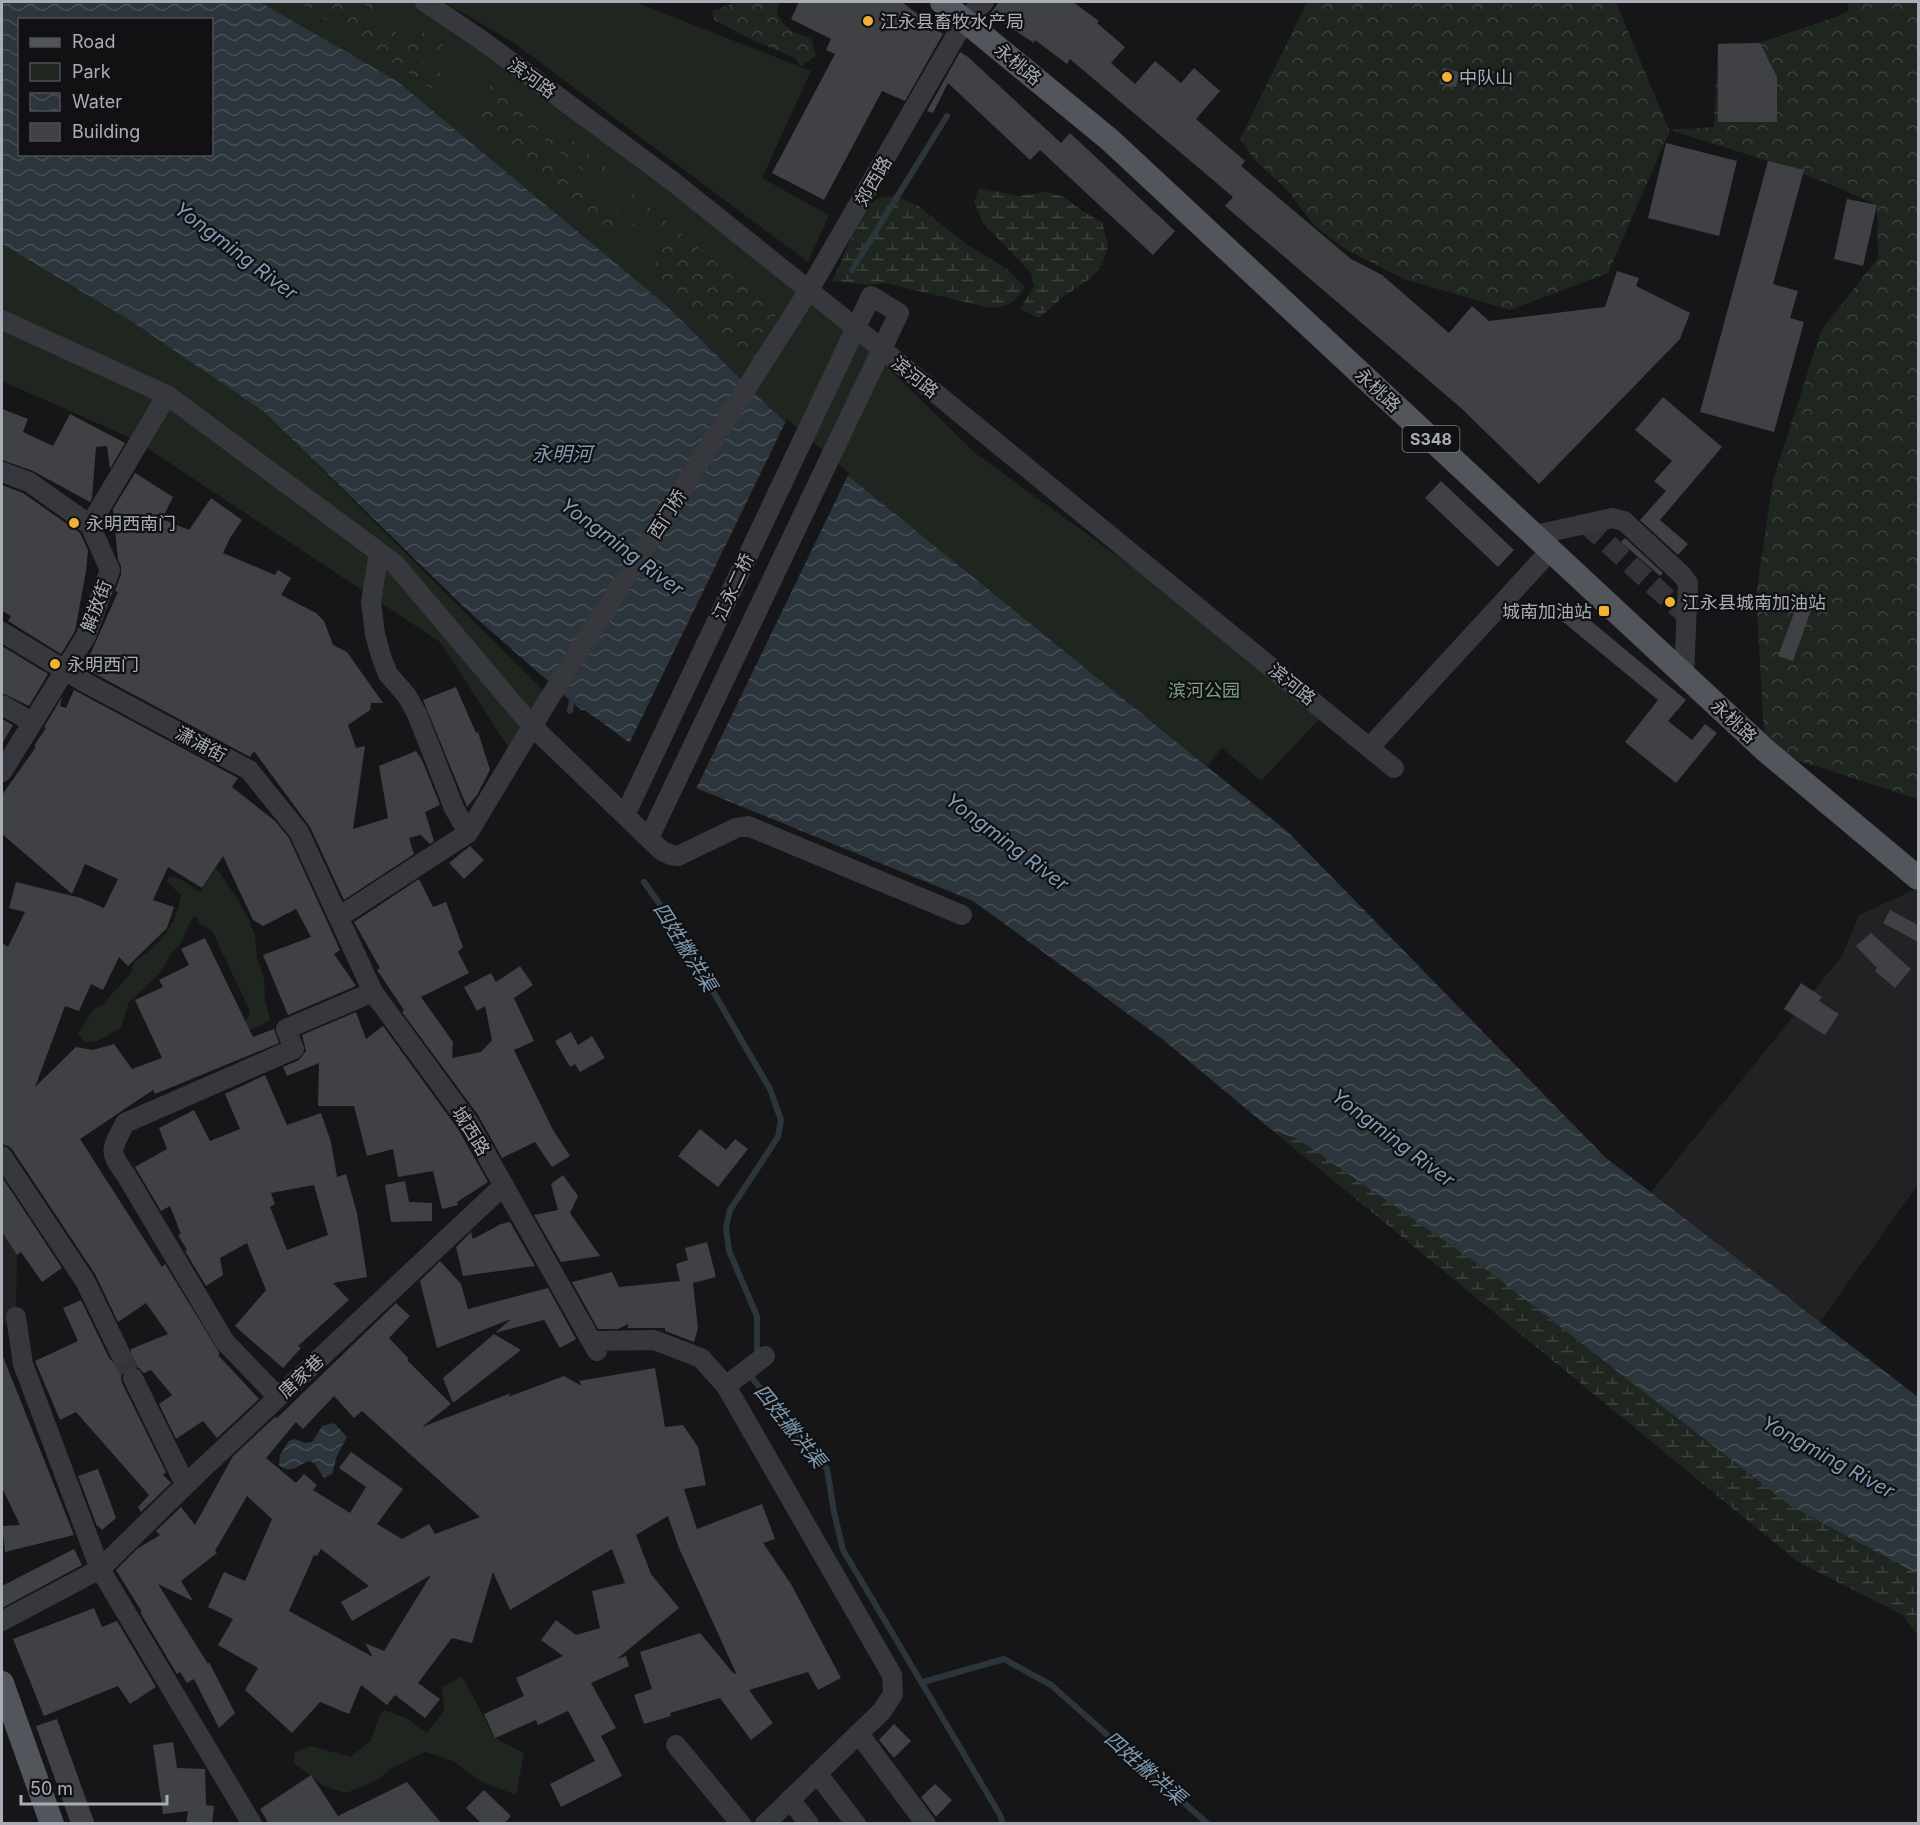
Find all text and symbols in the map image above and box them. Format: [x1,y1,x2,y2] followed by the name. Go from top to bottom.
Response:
[880,11,1024,32] place label: 江永县畜牧水产局
[861,14,875,28] marker: 江永县畜牧水产局
[18,18,213,156] legend
[72,31,115,52] text: Road
[990,39,1046,89] street label: 永桃路
[504,54,560,102] street label: 滨河路
[72,61,111,82] text: Park
[1459,67,1513,88] place label: 中队山
[1440,70,1454,84] marker: 中队山
[72,91,122,112] text: Water
[72,121,140,142] text: Building
[850,152,896,210] street label: 郊西路
[170,197,303,305] water label: Yongming River
[887,352,943,402] street label: 滨河路
[1351,364,1405,416] street label: 永桃路
[1402,426,1460,452] road number: S348
[532,442,596,466] water label: 永明河
[643,486,691,542] street label: 西门桥
[556,493,689,601] water label: Yongming River
[86,513,176,534] place label: 永明西南门
[67,516,81,530] marker: 永明西南门
[708,550,758,624] street label: 江永二桥
[77,577,115,635] street label: 解放街
[1682,592,1826,613] place label: 江永县城南加油站
[1663,595,1677,609] marker: 江永县城南加油站
[1502,601,1592,622] place label: 城南加油站
[1597,604,1611,618] marker: 城南加油站
[67,654,139,675] place label: 永明西门
[48,657,62,671] marker: 永明西门
[1264,659,1320,709] street label: 滨河路
[1168,680,1240,701] park label: 滨河公园
[1707,695,1761,747] street label: 永桃路
[172,722,230,766] street label: 潇浦街
[941,788,1074,896] water label: Yongming River
[648,898,723,998] water label: 四姓撇洪渠
[1327,1084,1460,1192] water label: Yongming River
[448,1103,494,1159] street label: 城西路
[274,1350,328,1402] street label: 唐家巷
[749,1380,833,1475] water label: 四姓撇洪渠
[1758,1411,1899,1504] water label: Yongming River
[1099,1726,1193,1812] water label: 四姓撇洪渠
[21,1768,166,1806] scale bar
[30,1778,73,1799] text: 50 m

